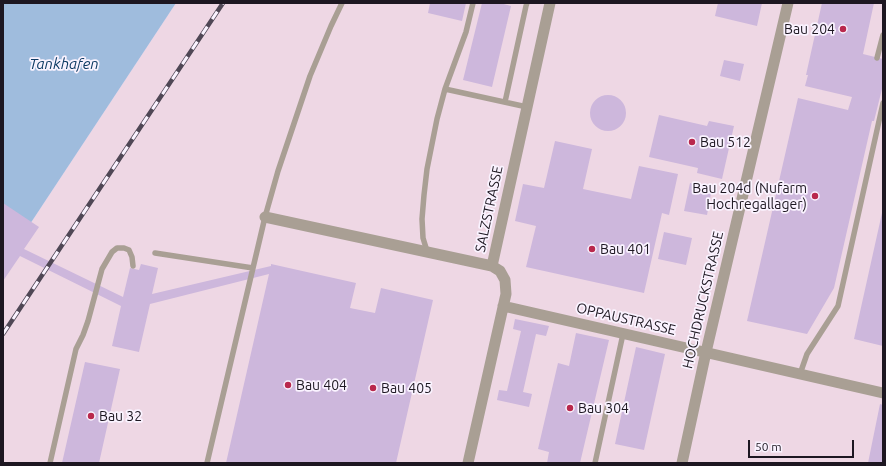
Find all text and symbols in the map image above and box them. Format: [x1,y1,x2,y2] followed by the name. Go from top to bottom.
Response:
[784,21,835,37] place label: Bau 204
[838,24,848,34] marker: Bau 204
[29,55,99,73] water label: Tankhafen
[700,134,751,150] place label: Bau 512
[687,137,697,147] marker: Bau 512
[472,164,506,254] street label: SALZSTRASSE
[692,180,807,212] place label: Bau 204d (Nufarm Hochregallager)
[810,191,820,201] marker: Bau 204d (Nufarm Hochregallager)
[679,230,727,370] street label: HOCHDRUCKSTRASSE
[600,241,651,257] place label: Bau 401
[587,244,597,254] marker: Bau 401
[575,299,677,339] street label: OPPAUSTRASSE
[296,377,347,393] place label: Bau 404
[283,380,293,390] marker: Bau 404
[381,380,432,396] place label: Bau 405
[368,383,378,393] marker: Bau 405
[578,400,629,416] place label: Bau 304
[565,403,575,413] marker: Bau 304
[99,408,142,424] place label: Bau 32
[86,411,96,421] marker: Bau 32
[750,432,856,458] scale bar
[755,440,782,453] text: 50 m

